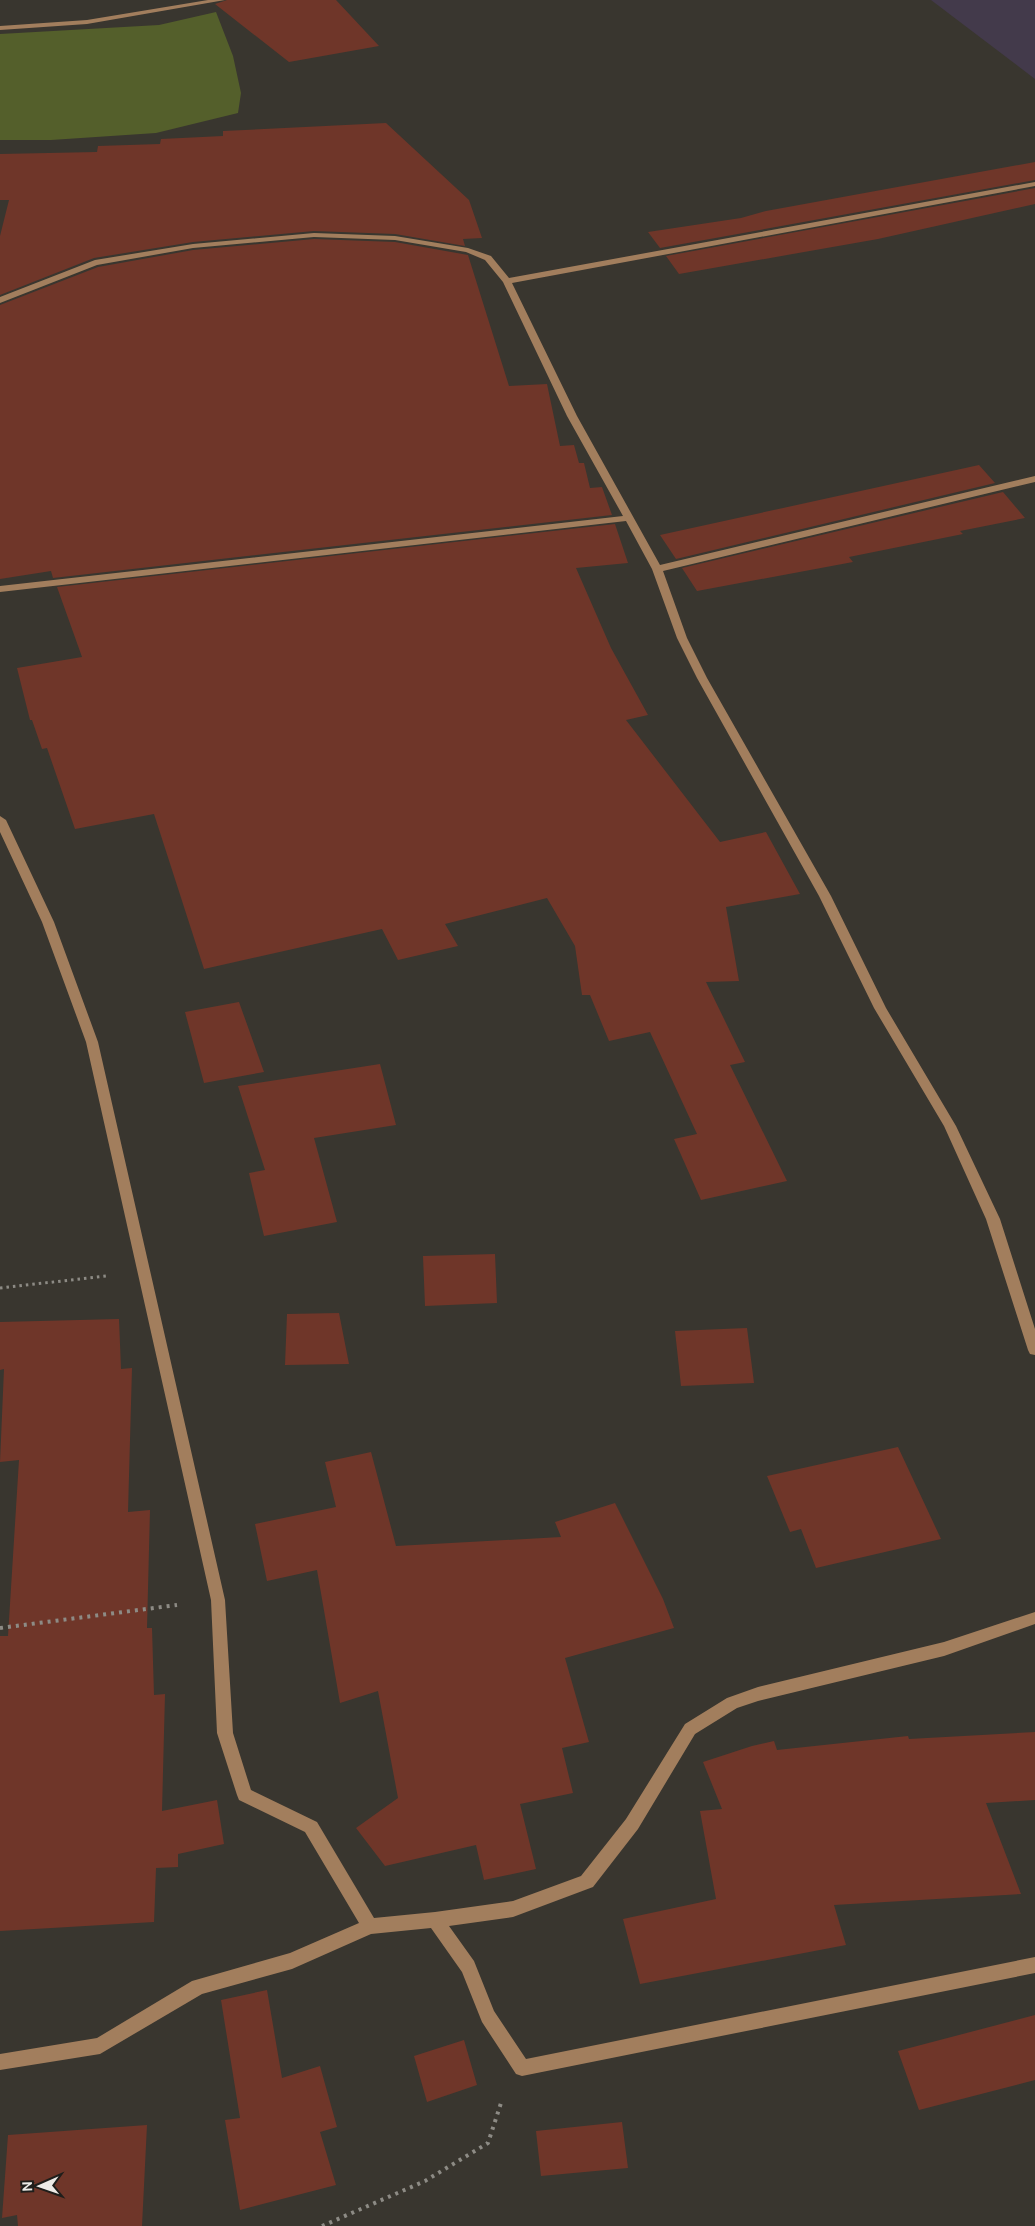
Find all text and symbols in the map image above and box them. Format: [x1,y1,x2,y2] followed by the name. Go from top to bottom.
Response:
[15,2161,65,2211] north arrow
[19,2181,35,2192] text: N

